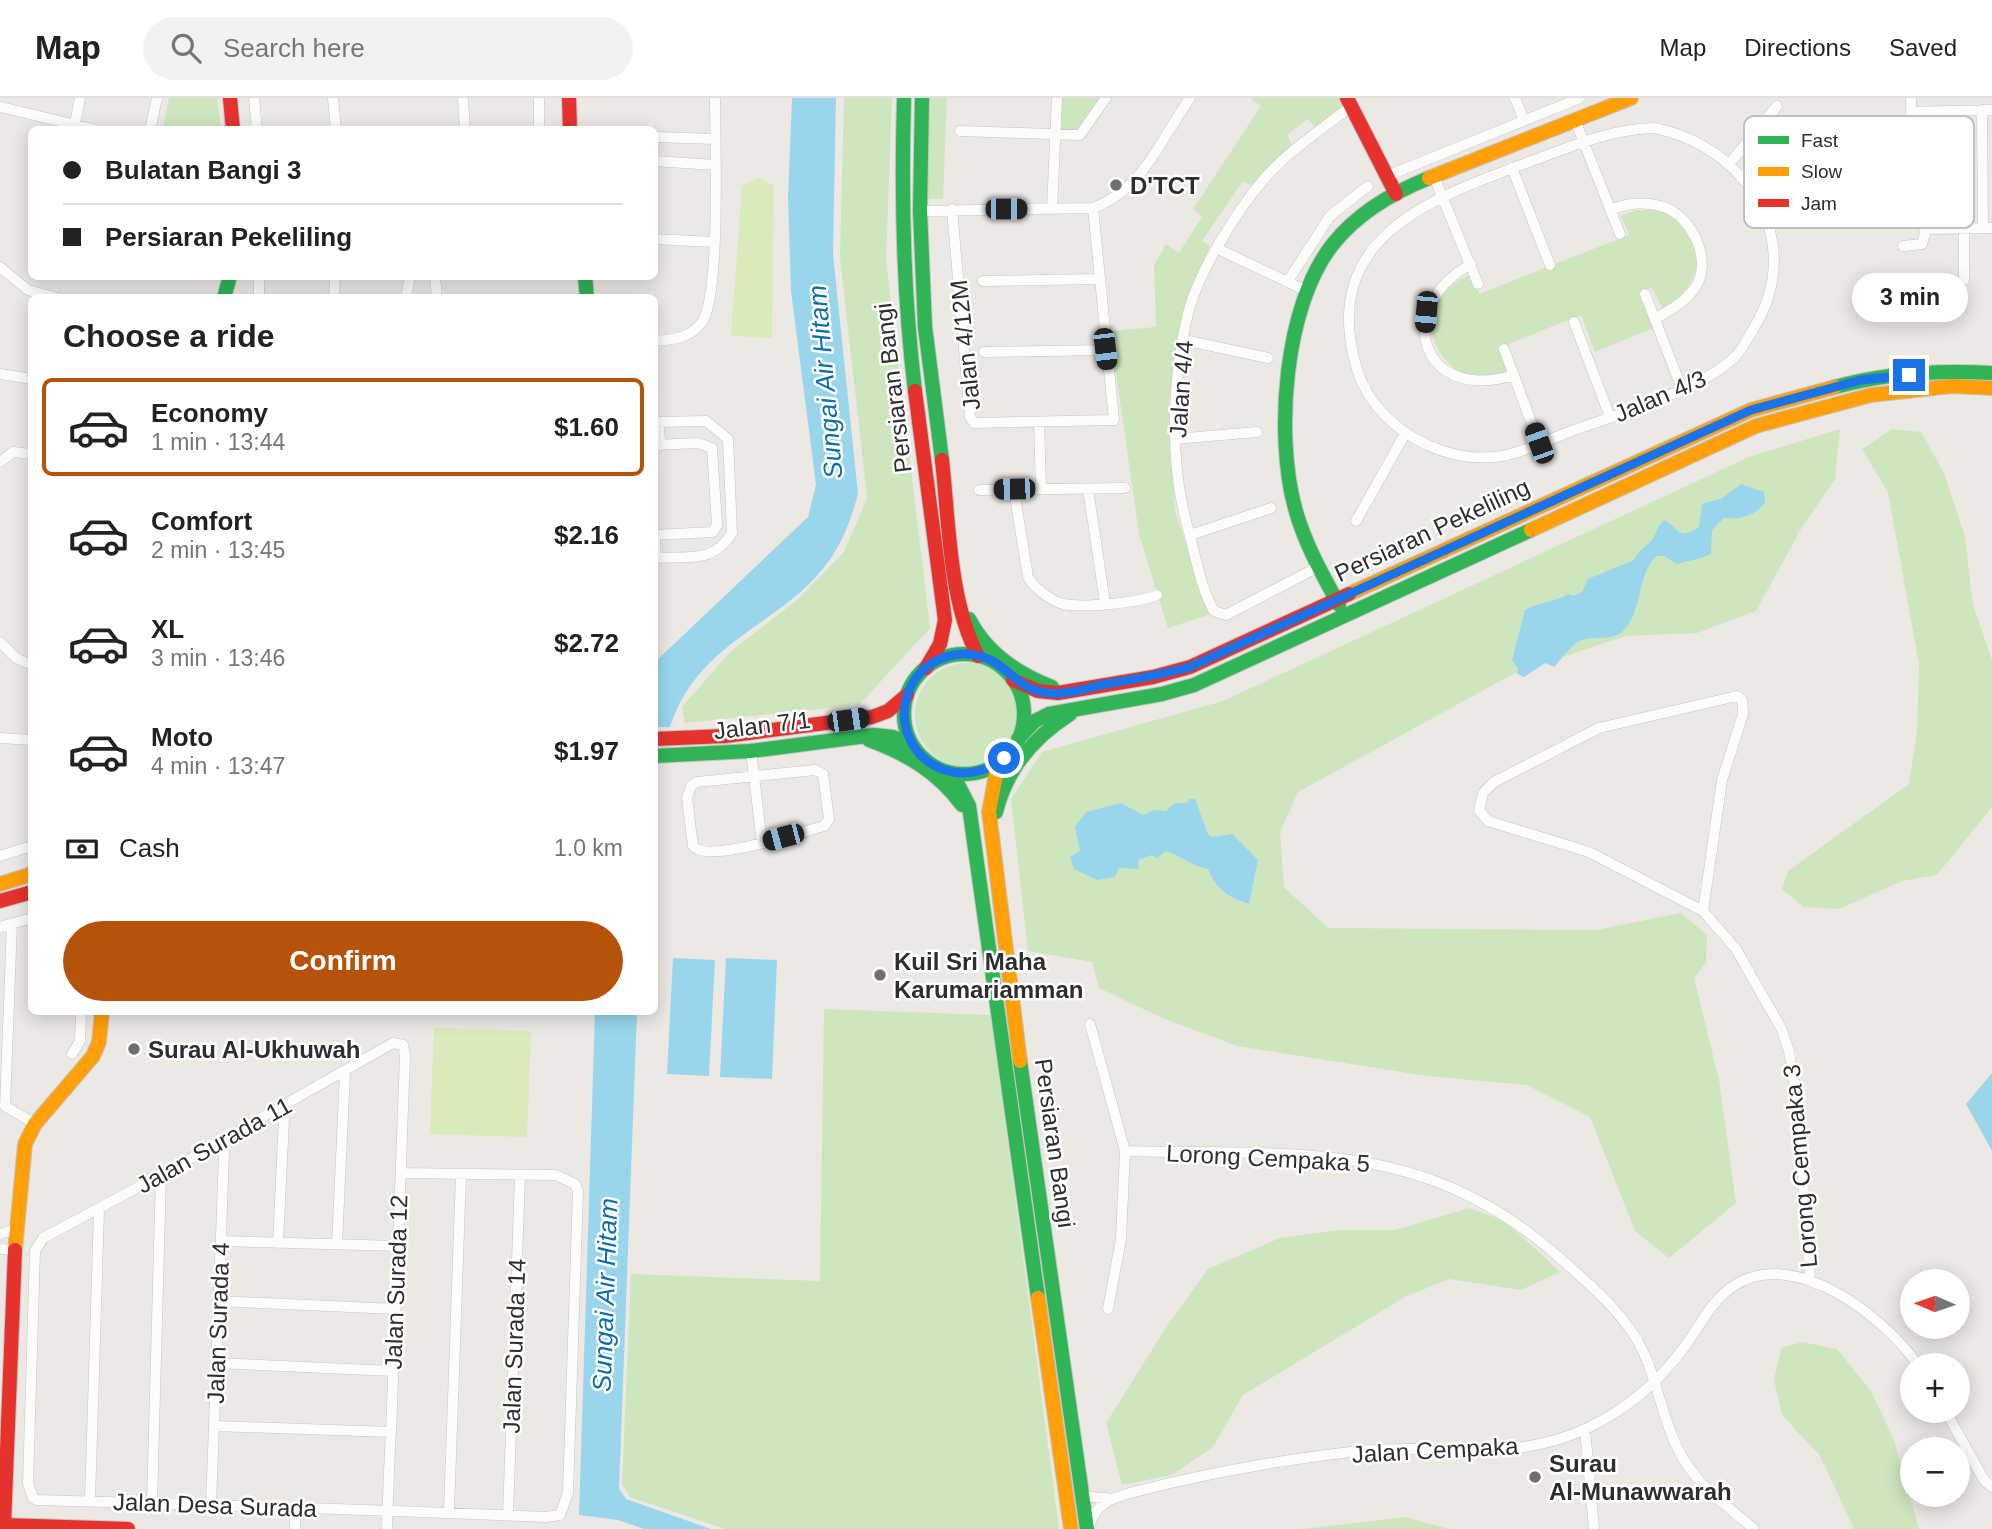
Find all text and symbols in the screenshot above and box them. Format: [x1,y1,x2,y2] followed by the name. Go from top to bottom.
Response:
[143,17,633,80] search box
[35,29,101,66] text: Map
[167,29,205,67] icon: search
[223,33,365,63] text: Search here
[1660,34,1706,61] text: Map
[1744,34,1851,61] text: Directions
[1889,34,1957,61] text: Saved
[1744,116,1974,228] legend
[1801,130,1839,151] text: Fast
[105,155,301,185] text: Bulatan Bangi 3
[1801,161,1842,182] text: Slow
[1130,172,1200,199] place label: D'TCT
[1108,177,1124,193] marker: D'TCT
[1801,193,1837,214] text: Jam
[986,199,1028,220] car
[105,222,352,252] text: Persiaran Pekeliling
[1851,274,1967,322] callout: 3 min
[945,279,985,411] street label: Jalan 4/12M
[802,284,848,480] water label: Sungai Air Hitam
[1880,284,1940,310] text: 3 min
[1414,290,1439,334] car
[869,302,917,474] street label: Persiaran Bangi
[63,318,275,354] text: Choose a ride
[1093,327,1118,371] car
[1164,339,1198,439] street label: Jalan 4/4
[1893,359,1925,391] route end
[1610,365,1710,427] street label: Jalan 4/3
[67,396,130,459] icon: car
[151,398,268,428] text: Economy
[554,412,619,442] text: $1.60
[1522,420,1557,466] car
[151,429,285,455] text: 1 min · 13:44
[1330,473,1534,587] street label: Persiaran Pekeliling
[993,478,1036,500] car
[67,504,130,567] icon: car
[151,506,252,536] text: Comfort
[554,520,619,550] text: $2.16
[151,537,285,563] text: 2 min · 13:45
[67,612,130,675] icon: car
[151,614,184,644] text: XL
[554,628,619,658] text: $2.72
[151,645,285,671] text: 3 min · 13:46
[712,706,812,744] street label: Jalan 7/1
[826,707,871,733] car
[67,720,130,783] icon: car
[151,722,213,752] text: Moto
[554,736,619,766] text: $1.97
[988,742,1020,774] route start
[151,753,285,779] text: 4 min · 13:47
[760,821,807,853] car
[63,830,101,868] icon: cash
[119,833,180,863] text: Cash
[554,835,623,861] text: 1.0 km
[63,921,623,1001] button: Confirm
[894,948,1083,1003] place label: Kuil Sri Maha Karumariamman
[872,967,888,983] marker: Kuil Sri Maha Karumariamman
[148,1036,360,1063] place label: Surau Al-Ukhuwah
[126,1041,142,1057] marker: Surau Al-Ukhuwah
[1030,1057,1080,1229] street label: Persiaran Bangi
[1778,1063,1822,1269] street label: Lorong Cempaka 3
[132,1091,296,1199] street label: Jalan Surada 11
[1165,1139,1371,1177] street label: Lorong Cempaka 5
[379,1194,413,1370] street label: Jalan Surada 12
[587,1197,623,1393] water label: Sungai Air Hitam
[202,1242,234,1404] street label: Jalan Surada 4
[497,1258,531,1434] street label: Jalan Surada 14
[1900,1269,1970,1339] north arrow
[1900,1269,1970,1507] map controls
[1900,1353,1970,1423] button: +
[1351,1432,1520,1468] street label: Jalan Cempaka
[1900,1437,1970,1507] button: −
[1549,1450,1732,1505] place label: Surau Al-Munawwarah
[1527,1469,1543,1485] marker: Surau Al-Munawwarah
[113,1488,318,1522] street label: Jalan Desa Surada

